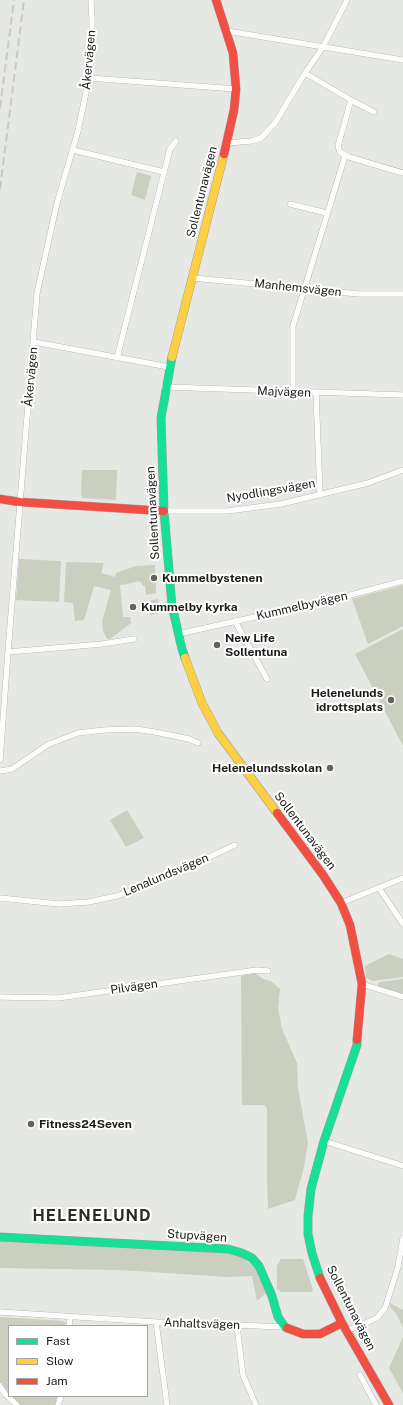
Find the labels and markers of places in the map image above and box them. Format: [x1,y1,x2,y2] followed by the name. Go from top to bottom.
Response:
[162,571,263,585] place label: Kummelbystenen
[149,573,159,583] marker: Kummelbystenen
[141,600,238,614] place label: Kummelby kyrka
[128,602,138,612] marker: Kummelby kyrka
[225,631,287,659] place label: New Life Sollentuna
[212,640,222,650] marker: New Life Sollentuna
[311,686,383,714] place label: Helenelunds idrottsplats
[386,695,396,705] marker: Helenelunds idrottsplats
[212,761,322,775] place label: Helenelundsskolan
[325,763,335,773] marker: Helenelundsskolan
[39,1117,132,1131] place label: Fitness24Seven
[26,1119,36,1129] marker: Fitness24Seven

